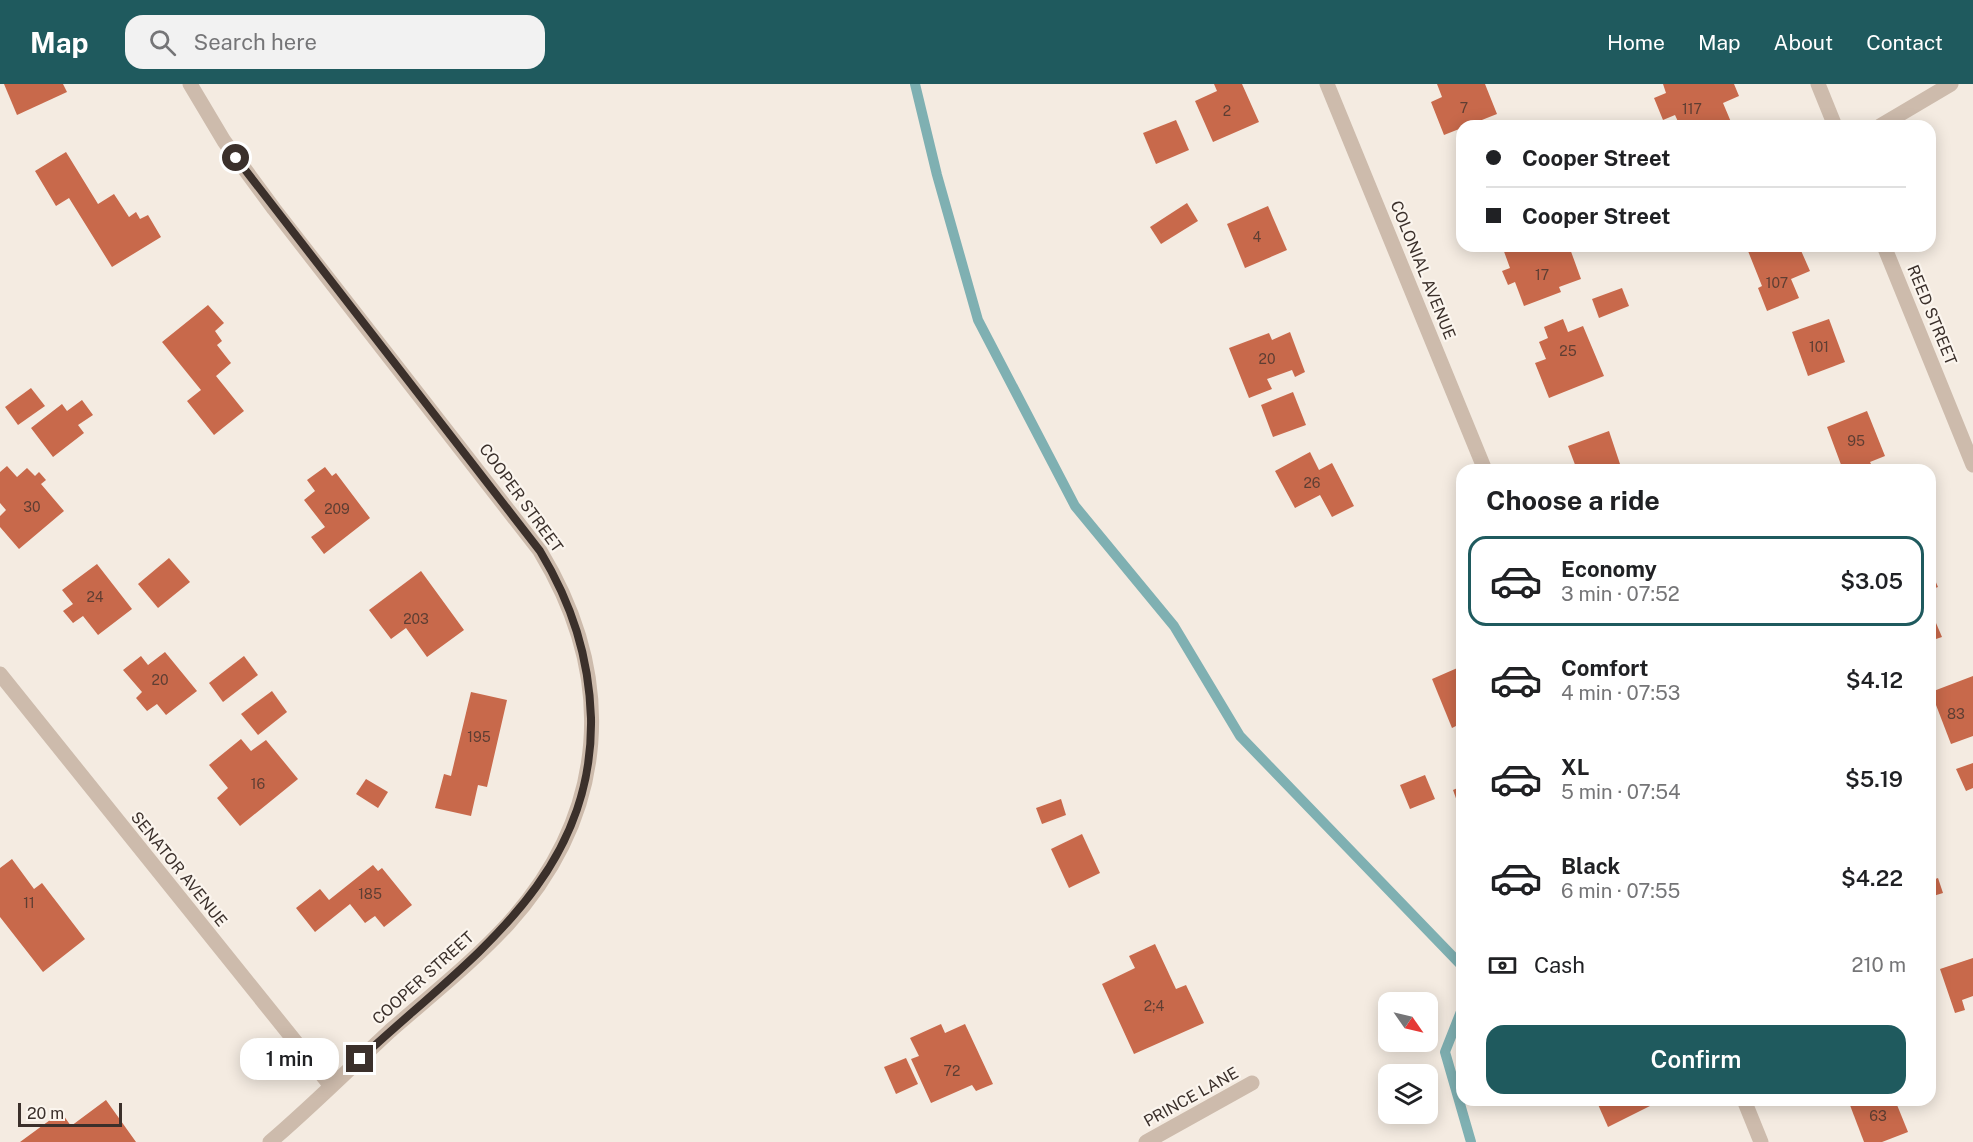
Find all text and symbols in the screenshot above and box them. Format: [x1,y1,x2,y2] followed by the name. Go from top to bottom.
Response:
[125,15,545,69] search box
[30,26,89,59] text: Map
[146,26,179,59] icon: search
[194,29,317,55] text: Search here
[1607,30,1665,55] text: Home
[1698,30,1741,55] text: Map
[1774,30,1833,55] text: About
[1866,30,1943,55] text: Contact
[1460,100,1468,116] house number: 7
[1682,101,1702,117] house number: 117
[1223,103,1231,119] house number: 2
[222,144,249,171] route start
[1522,145,1671,171] text: Cooper Street
[1386,198,1460,342] street label: COLONIAL AVENUE
[1522,203,1671,229] text: Cooper Street
[1253,229,1262,245] house number: 4
[1903,262,1961,368] street label: REED STREET
[1535,267,1549,283] house number: 17
[1766,275,1788,291] house number: 107
[1809,339,1829,355] house number: 101
[1559,343,1577,359] house number: 25
[1259,351,1275,367] house number: 20
[1847,433,1865,449] house number: 95
[475,440,567,557] street label: COOPER STREET
[1303,475,1321,491] house number: 26
[1486,484,1660,516] text: Choose a ride
[23,499,41,515] house number: 30
[324,501,350,517] house number: 209
[1489,554,1543,608] icon: car
[1561,556,1657,582] text: Economy
[1840,568,1903,594] text: $3.05
[1561,582,1680,606] text: 3 min · 07:52
[86,589,104,605] house number: 24
[403,611,429,627] house number: 203
[1489,653,1543,707] icon: car
[1561,655,1648,681] text: Comfort
[1846,667,1903,693] text: $4.12
[152,672,168,688] house number: 20
[1561,681,1680,705] text: 4 min · 07:53
[1947,706,1965,722] house number: 83
[467,729,491,745] house number: 195
[1489,752,1543,806] icon: car
[1561,754,1589,780] text: XL
[1845,766,1903,792] text: $5.19
[251,776,265,792] house number: 16
[1561,780,1681,804] text: 5 min · 07:54
[127,808,231,930] street label: SENATOR AVENUE
[1489,851,1543,905] icon: car
[1561,853,1620,879] text: Black
[1841,865,1903,891] text: $4.22
[1561,879,1680,903] text: 6 min · 07:55
[358,886,382,902] house number: 185
[23,895,35,911] house number: 11
[368,927,478,1029] street label: COOPER STREET
[1486,949,1519,982] icon: cash
[1534,952,1585,978] text: Cash
[1852,953,1906,977] text: 210 m
[1378,992,1438,1052] north arrow
[1378,992,1438,1124] map controls
[1144,998,1164,1014] house number: 2;4
[1486,1025,1906,1094] button: Confirm
[240,1038,339,1080] callout: 1 min
[346,1045,373,1072] route end
[266,1047,313,1071] text: 1 min
[944,1063,960,1079] house number: 72
[1140,1063,1242,1131] street label: PRINCE LANE
[1378,1064,1438,1124] button: layers
[18,1100,122,1128] scale bar
[27,1104,64,1123] text: 20 m
[1869,1108,1887,1124] house number: 63

